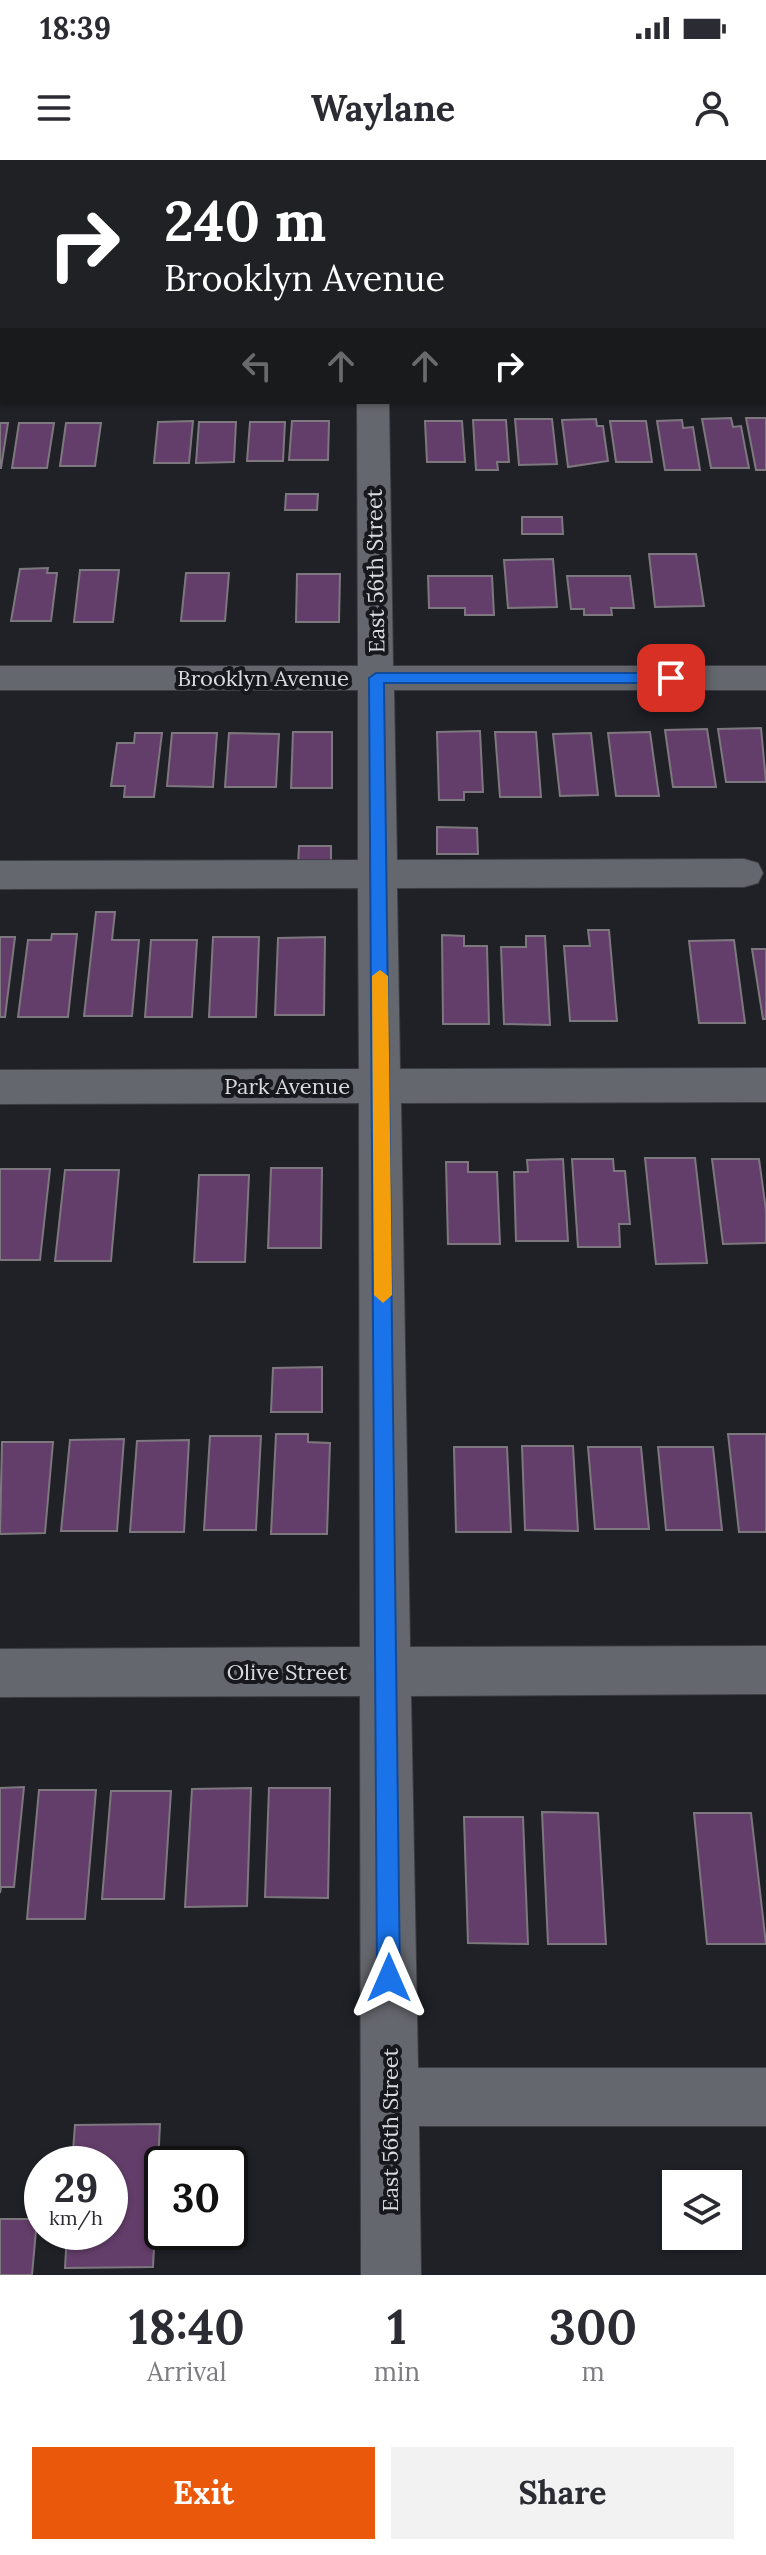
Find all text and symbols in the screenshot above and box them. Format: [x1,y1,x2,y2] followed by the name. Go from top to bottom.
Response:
[40,9,111,47] text: 18:39
[311,85,455,131] text: Waylane
[32,86,76,130] icon: menu
[690,86,734,130] icon: person
[164,185,326,256] text: 240 m
[32,192,136,296] icon: right
[164,255,445,301] text: Brooklyn Avenue
[235,344,279,388] icon: left
[319,344,363,388] icon: ahead
[403,344,447,388] icon: ahead
[487,344,531,388] icon: right
[360,488,390,653] street label: East 56th Street
[637,644,705,712] pin
[649,656,693,700] icon: arrive
[177,664,349,692] street label: Brooklyn Avenue
[224,1072,350,1100] street label: Park Avenue
[227,1658,348,1686] street label: Olive Street
[347,1936,431,2020] position arrow
[376,2047,404,2212] street label: East 56th Street
[144,2146,248,2250] speed limit sign: 30
[54,2162,98,2213] text: 29
[662,2170,742,2250] map controls
[662,2170,742,2250] button: layers
[49,2205,103,2230] text: km/h
[129,2296,245,2357] text: 18:40
[387,2296,407,2357] text: 1
[549,2296,637,2357] text: 300
[147,2355,227,2388] text: Arrival
[374,2355,420,2388] text: min
[581,2355,605,2388] text: m
[32,2447,375,2539] button: Exit
[391,2447,734,2539] button: Share

